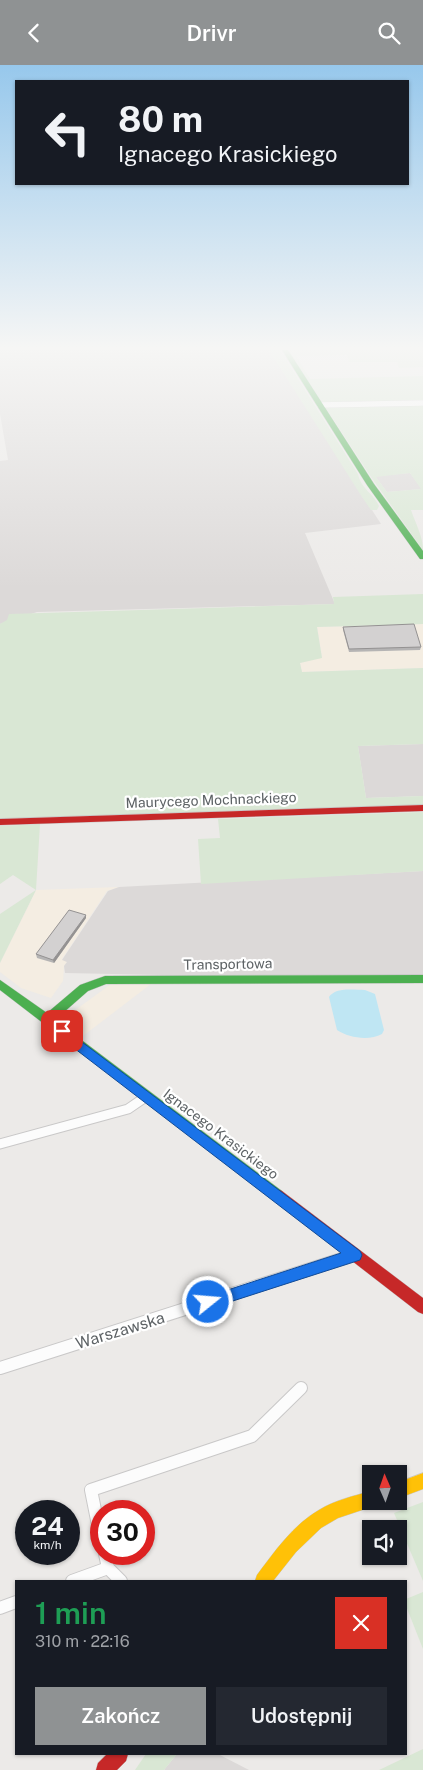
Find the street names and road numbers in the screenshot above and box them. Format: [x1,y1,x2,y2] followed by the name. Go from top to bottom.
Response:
[125,789,297,811] street label: Maurycego Mochnackiego
[183,955,273,973] street label: Transportowa
[160,1086,282,1182] street label: Ignacego Krasickiego
[73,1308,167,1353] street label: Warszawska

